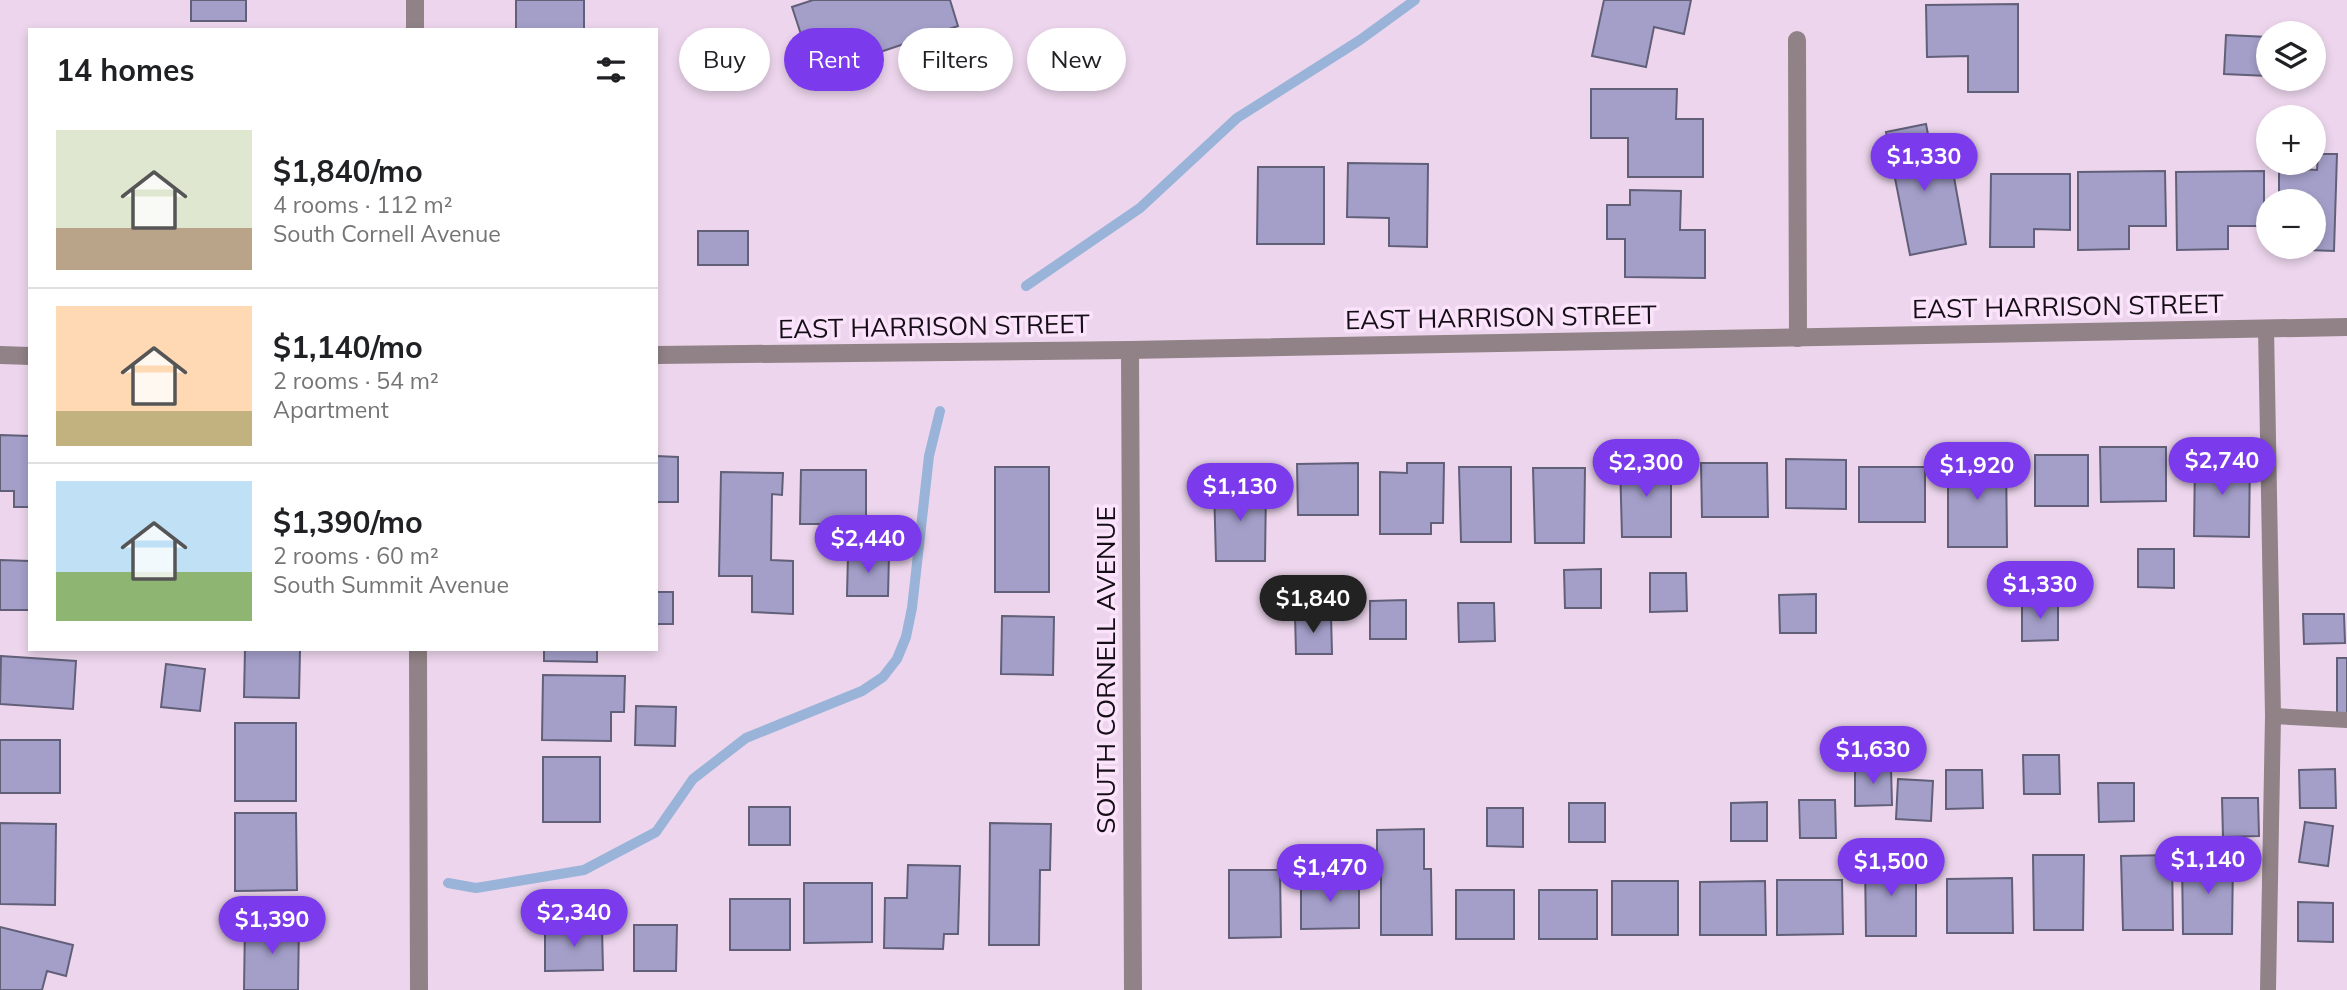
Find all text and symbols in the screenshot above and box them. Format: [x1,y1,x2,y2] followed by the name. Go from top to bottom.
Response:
[2256,21,2326,259] map controls
[2256,21,2326,91] button: layers
[679,28,770,91] chip: Buy
[784,28,884,91] chip: Rent
[898,28,1013,91] chip: Filters
[1027,28,1126,91] chip: New
[56,51,195,89] text: 14 homes
[592,51,630,89] icon: filters
[2256,105,2326,175] button: +
[1867,134,1981,193] pin: $1,330
[1887,141,1961,170] text: $1,330
[273,152,423,190] text: $1,840/mo
[112,158,196,242] icon: home
[2256,189,2326,259] button: −
[273,190,453,219] text: 4 rooms · 112 m²
[273,219,501,248] text: South Cornell Avenue
[1912,287,2224,325] street label: EAST HARRISON STREET
[1345,298,1657,336] street label: EAST HARRISON STREET
[778,307,1090,345] street label: EAST HARRISON STREET
[273,328,423,366] text: $1,140/mo
[112,334,196,418] icon: home
[273,366,439,395] text: 2 rooms · 54 m²
[273,395,389,424] text: Apartment
[2165,438,2279,497] pin: $2,740
[1589,440,1703,499] pin: $2,300
[1920,442,2034,502] pin: $1,920
[2185,445,2259,474] text: $2,740
[1609,447,1683,476] text: $2,300
[1940,450,2014,479] text: $1,920
[1183,463,1297,523] pin: $1,130
[1203,471,1277,500] text: $1,130
[273,503,423,541] text: $1,390/mo
[1089,506,1122,834] street label: SOUTH CORNELL AVENUE
[112,509,196,593] icon: home
[811,516,925,575] pin: $2,440
[831,523,905,552] text: $2,440
[273,541,439,570] text: 2 rooms · 60 m²
[1983,562,2097,621] pin: $1,330
[2003,569,2077,598] text: $1,330
[273,570,509,599] text: South Summit Avenue
[1256,576,1370,635] pin: $1,840
[1276,583,1350,612] text: $1,840
[1816,726,1930,786] pin: $1,630
[1836,734,1910,763] text: $1,630
[2151,836,2265,896] pin: $1,140
[1834,838,1948,898] pin: $1,500
[1273,844,1387,904] pin: $1,470
[2171,844,2245,873] text: $1,140
[1854,846,1928,875] text: $1,500
[1293,852,1367,881] text: $1,470
[517,890,631,949] pin: $2,340
[215,897,329,956] pin: $1,390
[537,897,611,926] text: $2,340
[235,904,309,933] text: $1,390

